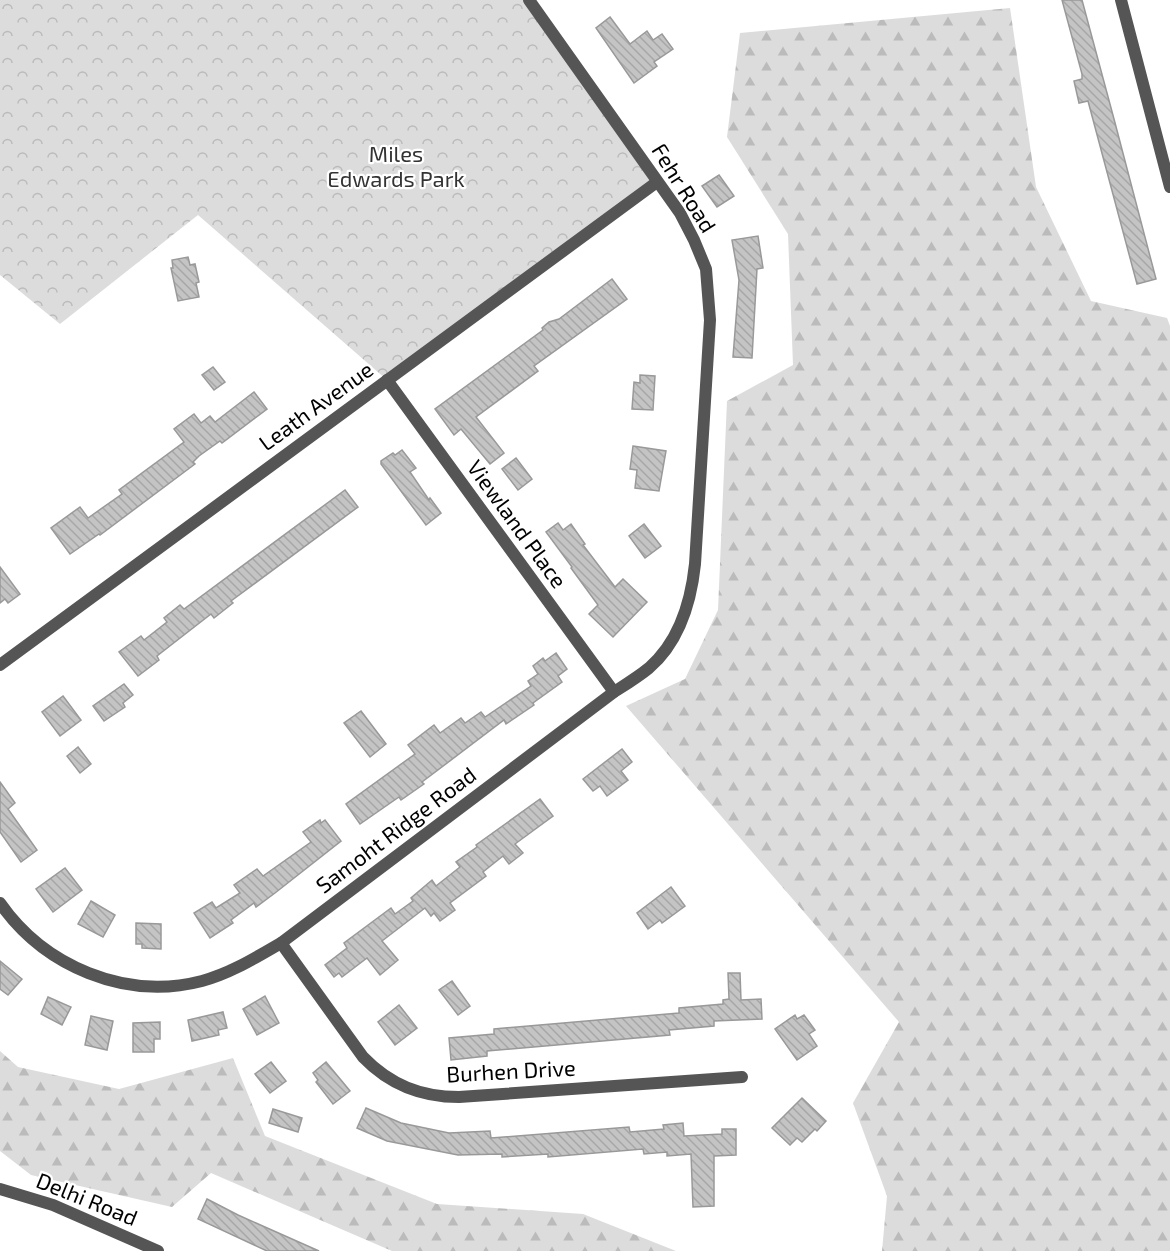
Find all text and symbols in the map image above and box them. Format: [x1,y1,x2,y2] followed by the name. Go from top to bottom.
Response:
[647,138,722,237] street label: Fehr Road
[327,140,465,191] park label: Miles Edwards Park
[253,355,377,455] street label: Leath Avenue
[463,454,573,592] street label: Viewland Place
[310,761,480,898] street label: Samoht Ridge Road
[446,1054,576,1086] street label: Burhen Drive
[33,1166,142,1230] street label: Delhi Road

